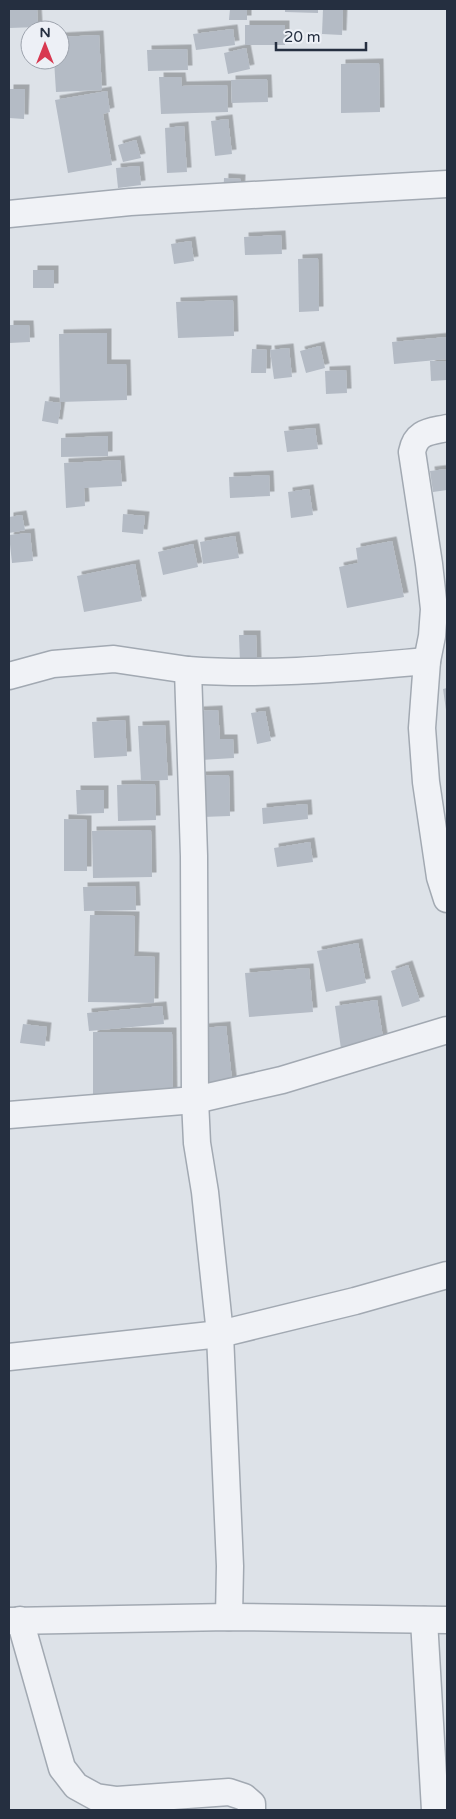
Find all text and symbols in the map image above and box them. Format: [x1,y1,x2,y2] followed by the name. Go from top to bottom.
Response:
[20,20,70,70] north arrow
[276,20,366,52] scale bar
[39,24,51,41] text: N
[284,28,321,46] text: 20 m

